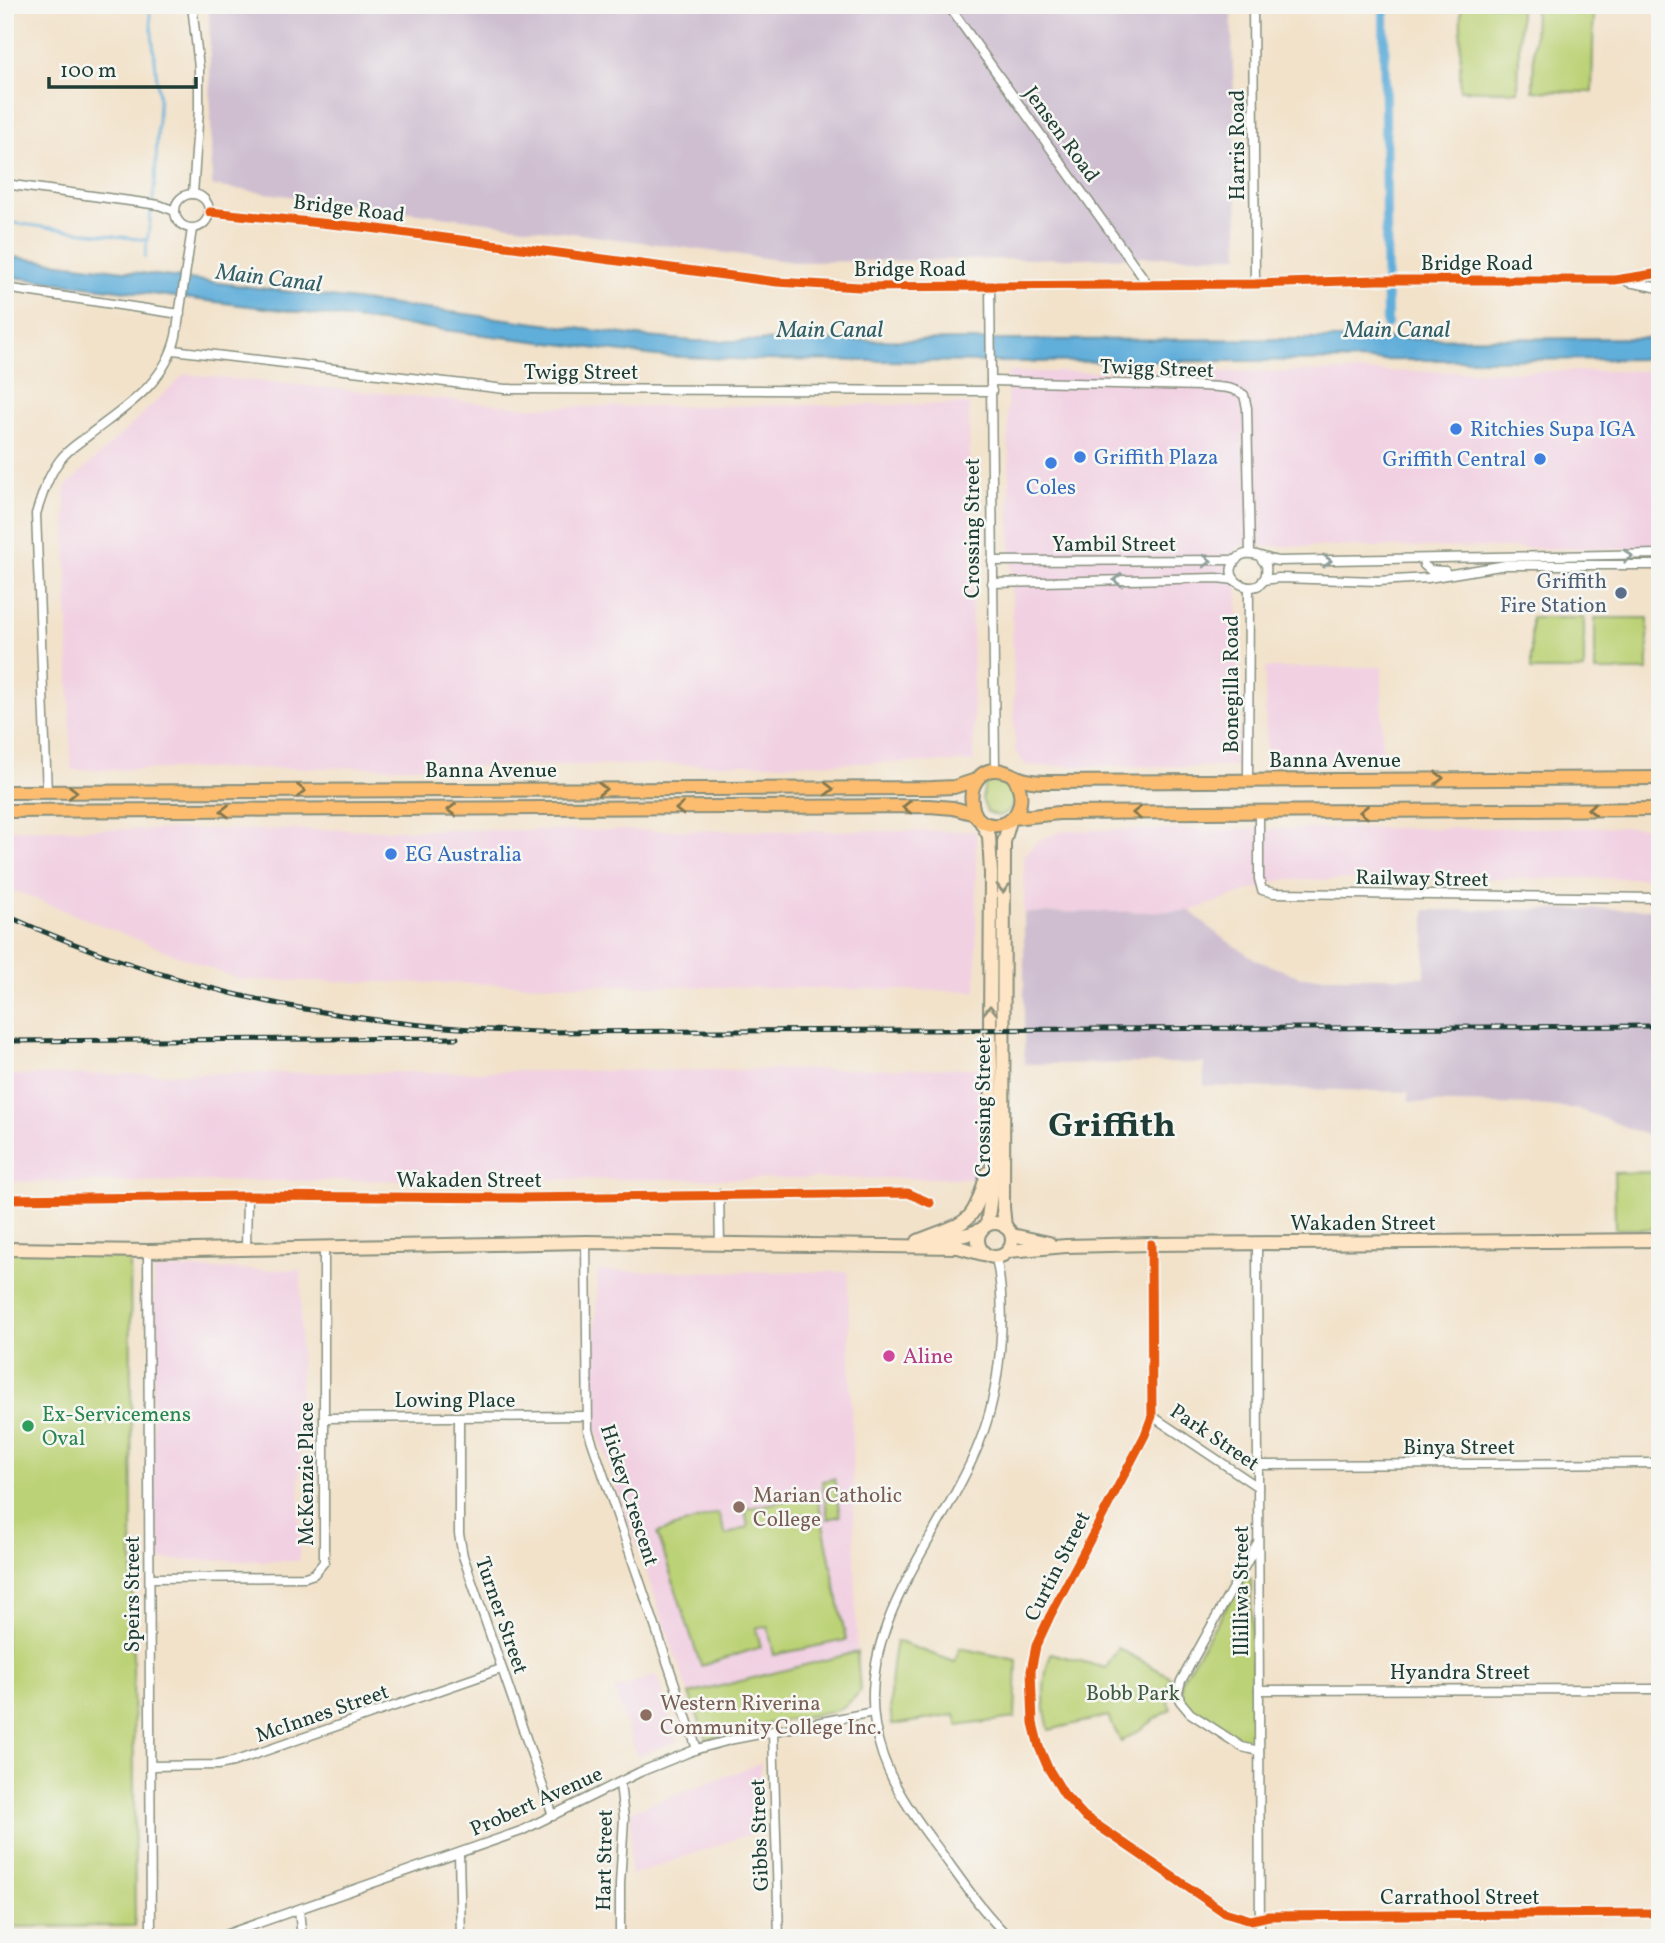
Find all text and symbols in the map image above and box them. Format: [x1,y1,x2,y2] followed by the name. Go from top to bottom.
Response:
[49,46,196,90] scale bar
[60,57,117,86] text: 100 m
[1016,81,1106,189] street label: Jensen Road
[1224,90,1253,200] street label: Harris Road
[291,188,406,231] street label: Bridge Road
[1421,250,1533,279] street label: Bridge Road
[213,256,324,301] water label: Main Canal
[854,256,966,285] street label: Bridge Road
[776,315,883,347] water label: Main Canal
[1343,315,1450,347] water label: Main Canal
[1099,353,1215,386] street label: Twigg Street
[524,359,638,388] street label: Twigg Street
[1470,416,1636,445] place label: Ritchies Supa IGA
[1448,421,1464,437] marker: Ritchies Supa IGA
[1094,444,1218,473] place label: Griffith Plaza
[1382,446,1526,475] place label: Griffith Central
[1072,449,1088,465] marker: Griffith Plaza
[1532,451,1548,467] marker: Griffith Central
[1043,455,1059,471] marker: Coles
[959,458,988,598] street label: Crossing Street
[1026,474,1076,503] place label: Coles
[1052,531,1176,560] street label: Yambil Street
[1623,548,1634,563] one-way arrow
[1202,553,1213,569] one-way arrow
[1323,553,1333,569] one-way arrow
[1500,568,1607,621] place label: Griffith Fire Station
[1112,572,1123,588] one-way arrow
[1613,585,1629,601] marker: Griffith Fire Station
[1218,615,1247,753] street label: Bonegilla Road
[1269,747,1401,776] street label: Banna Avenue
[425,757,557,786] street label: Banna Avenue
[1434,770,1445,786] one-way arrow
[597,781,608,797] one-way arrow
[825,781,835,797] one-way arrow
[296,783,307,799] one-way arrow
[68,785,79,800] one-way arrow
[902,799,913,814] one-way arrow
[674,801,685,817] one-way arrow
[447,802,457,818] one-way arrow
[1586,802,1597,817] one-way arrow
[219,803,230,819] one-way arrow
[1358,804,1369,820] one-way arrow
[1131,805,1141,821] one-way arrow
[405,841,522,870] place label: EG Australia
[383,846,399,862] marker: EG Australia
[1355,864,1489,895] street label: Railway Street
[995,883,1011,893] one-way arrow
[982,1004,998,1015] one-way arrow
[970,1037,999,1177] street label: Crossing Street
[1048,1103,1176,1151] district label: Griffith
[396,1167,542,1196] street label: Wakaden Street
[1290,1210,1436,1239] street label: Wakaden Street
[903,1343,953,1372] place label: Aline
[881,1348,897,1364] marker: Aline
[394,1387,516,1416] street label: Lowing Place
[1164,1398,1265,1479] street label: Park Street
[42,1401,191,1454] place label: Ex-Servicemens Oval
[293,1402,322,1546] street label: McKenzie Place
[20,1418,36,1434] marker: Ex-Servicemens Oval
[592,1421,665,1570] street label: Hickey Crescent
[1403,1434,1515,1463] street label: Binya Street
[753,1482,902,1535] place label: Marian Catholic College
[731,1499,747,1515] marker: Marian Catholic College
[1018,1507,1098,1627] street label: Curtin Street
[1228,1525,1257,1657] street label: Illilliwa Street
[119,1536,148,1652] street label: Speirs Street
[467,1553,534,1678] street label: Turner Street
[1390,1659,1530,1688] street label: Hyandra Street
[252,1678,393,1751] street label: McInnes Street
[1086,1680,1181,1709] park label: Bobb Park
[660,1690,881,1743] place label: Western Riverina Community College Inc.
[638,1707,654,1723] marker: Western Riverina Community College Inc.
[466,1760,608,1845] street label: Probert Avenue
[744,1778,777,1892] street label: Gibbs Street
[590,1809,621,1911] street label: Hart Street
[1380,1884,1540,1913] street label: Carrathool Street

